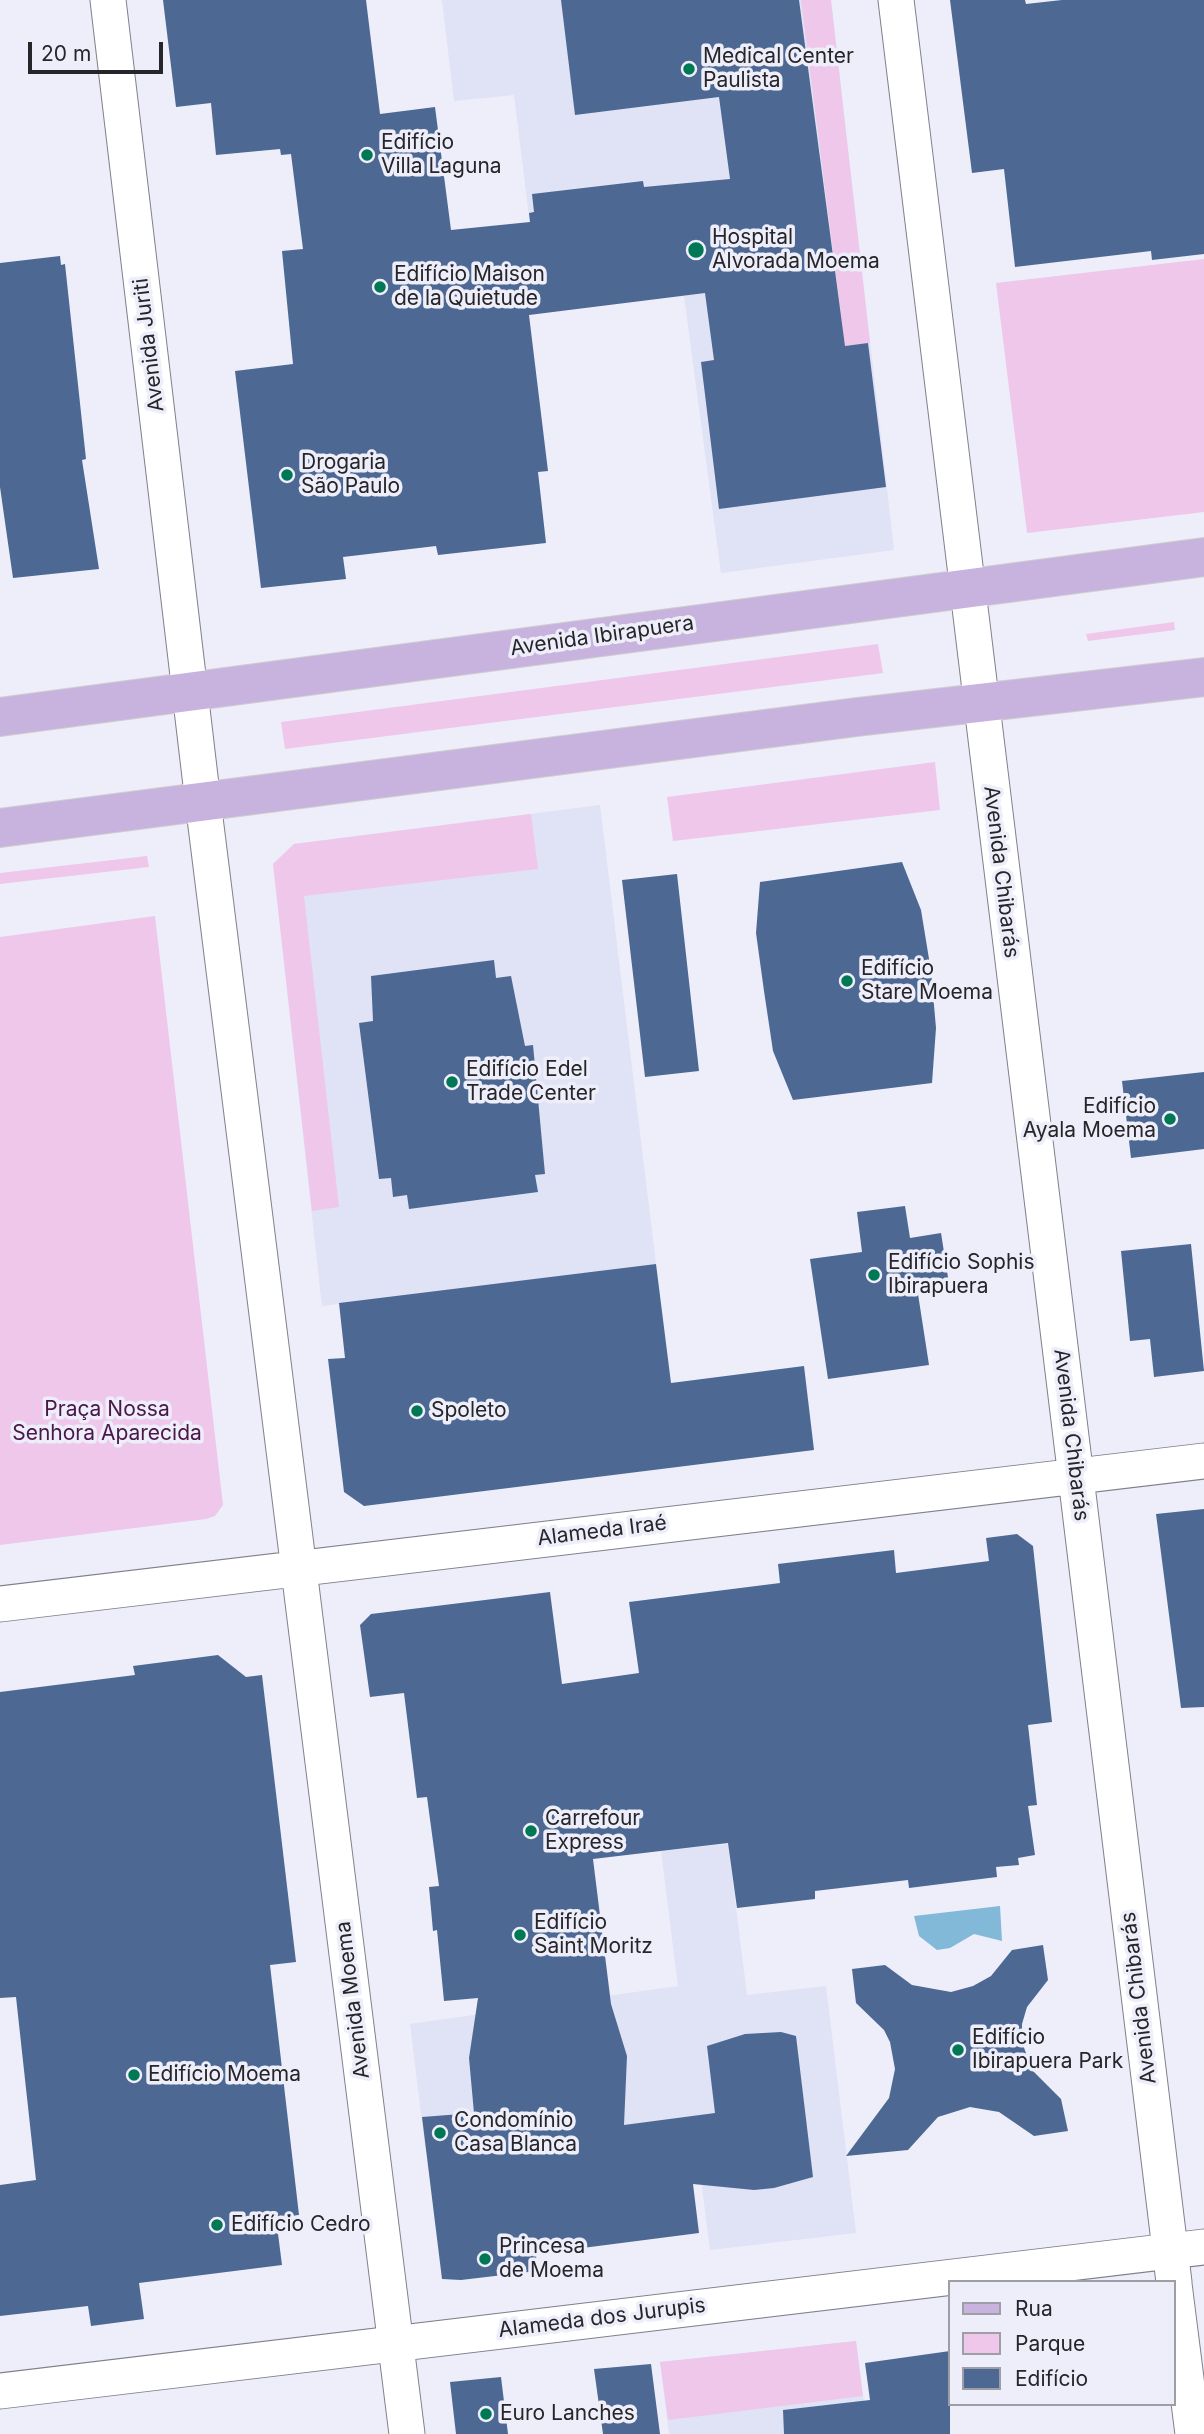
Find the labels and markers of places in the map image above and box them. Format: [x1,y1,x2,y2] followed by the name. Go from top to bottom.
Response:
[703,44,854,94] place label: Medical Center Paulista
[681,61,697,77] marker: Medical Center Paulista
[381,130,502,180] place label: Edifício Villa Laguna
[359,147,375,163] marker: Edifício Villa Laguna
[712,225,880,275] place label: Hospital Alvorada Moema
[686,240,706,260] marker: Hospital Alvorada Moema
[394,262,545,312] place label: Edifício Maison de la Quietude
[372,279,388,295] marker: Edifício Maison de la Quietude
[301,450,400,500] place label: Drogaria São Paulo
[279,467,295,483] marker: Drogaria São Paulo
[861,956,993,1006] place label: Edifício Stare Moema
[839,973,855,989] marker: Edifício Stare Moema
[466,1057,596,1107] place label: Edifício Edel Trade Center
[444,1074,460,1090] marker: Edifício Edel Trade Center
[1023,1094,1156,1144] place label: Edifício Ayala Moema
[1162,1111,1178,1127] marker: Edifício Ayala Moema
[888,1250,1035,1300] place label: Edifício Sophis Ibirapuera
[866,1267,882,1283] marker: Edifício Sophis Ibirapuera
[431,1398,507,1424] place label: Spoleto
[409,1403,425,1419] marker: Spoleto
[545,1806,640,1856] place label: Carrefour Express
[523,1823,539,1839] marker: Carrefour Express
[534,1910,653,1960] place label: Edifício Saint Moritz
[512,1927,528,1943] marker: Edifício Saint Moritz
[972,2025,1123,2075] place label: Edifício Ibirapuera Park
[950,2042,966,2058] marker: Edifício Ibirapuera Park
[148,2062,301,2088] place label: Edifício Moema
[126,2067,142,2083] marker: Edifício Moema
[454,2108,577,2158] place label: Condomínio Casa Blanca
[432,2125,448,2141] marker: Condomínio Casa Blanca
[231,2212,371,2238] place label: Edifício Cedro
[209,2217,225,2233] marker: Edifício Cedro
[499,2234,604,2284] place label: Princesa de Moema
[477,2251,493,2267] marker: Princesa de Moema
[500,2401,635,2427] place label: Euro Lanches
[478,2406,494,2422] marker: Euro Lanches

